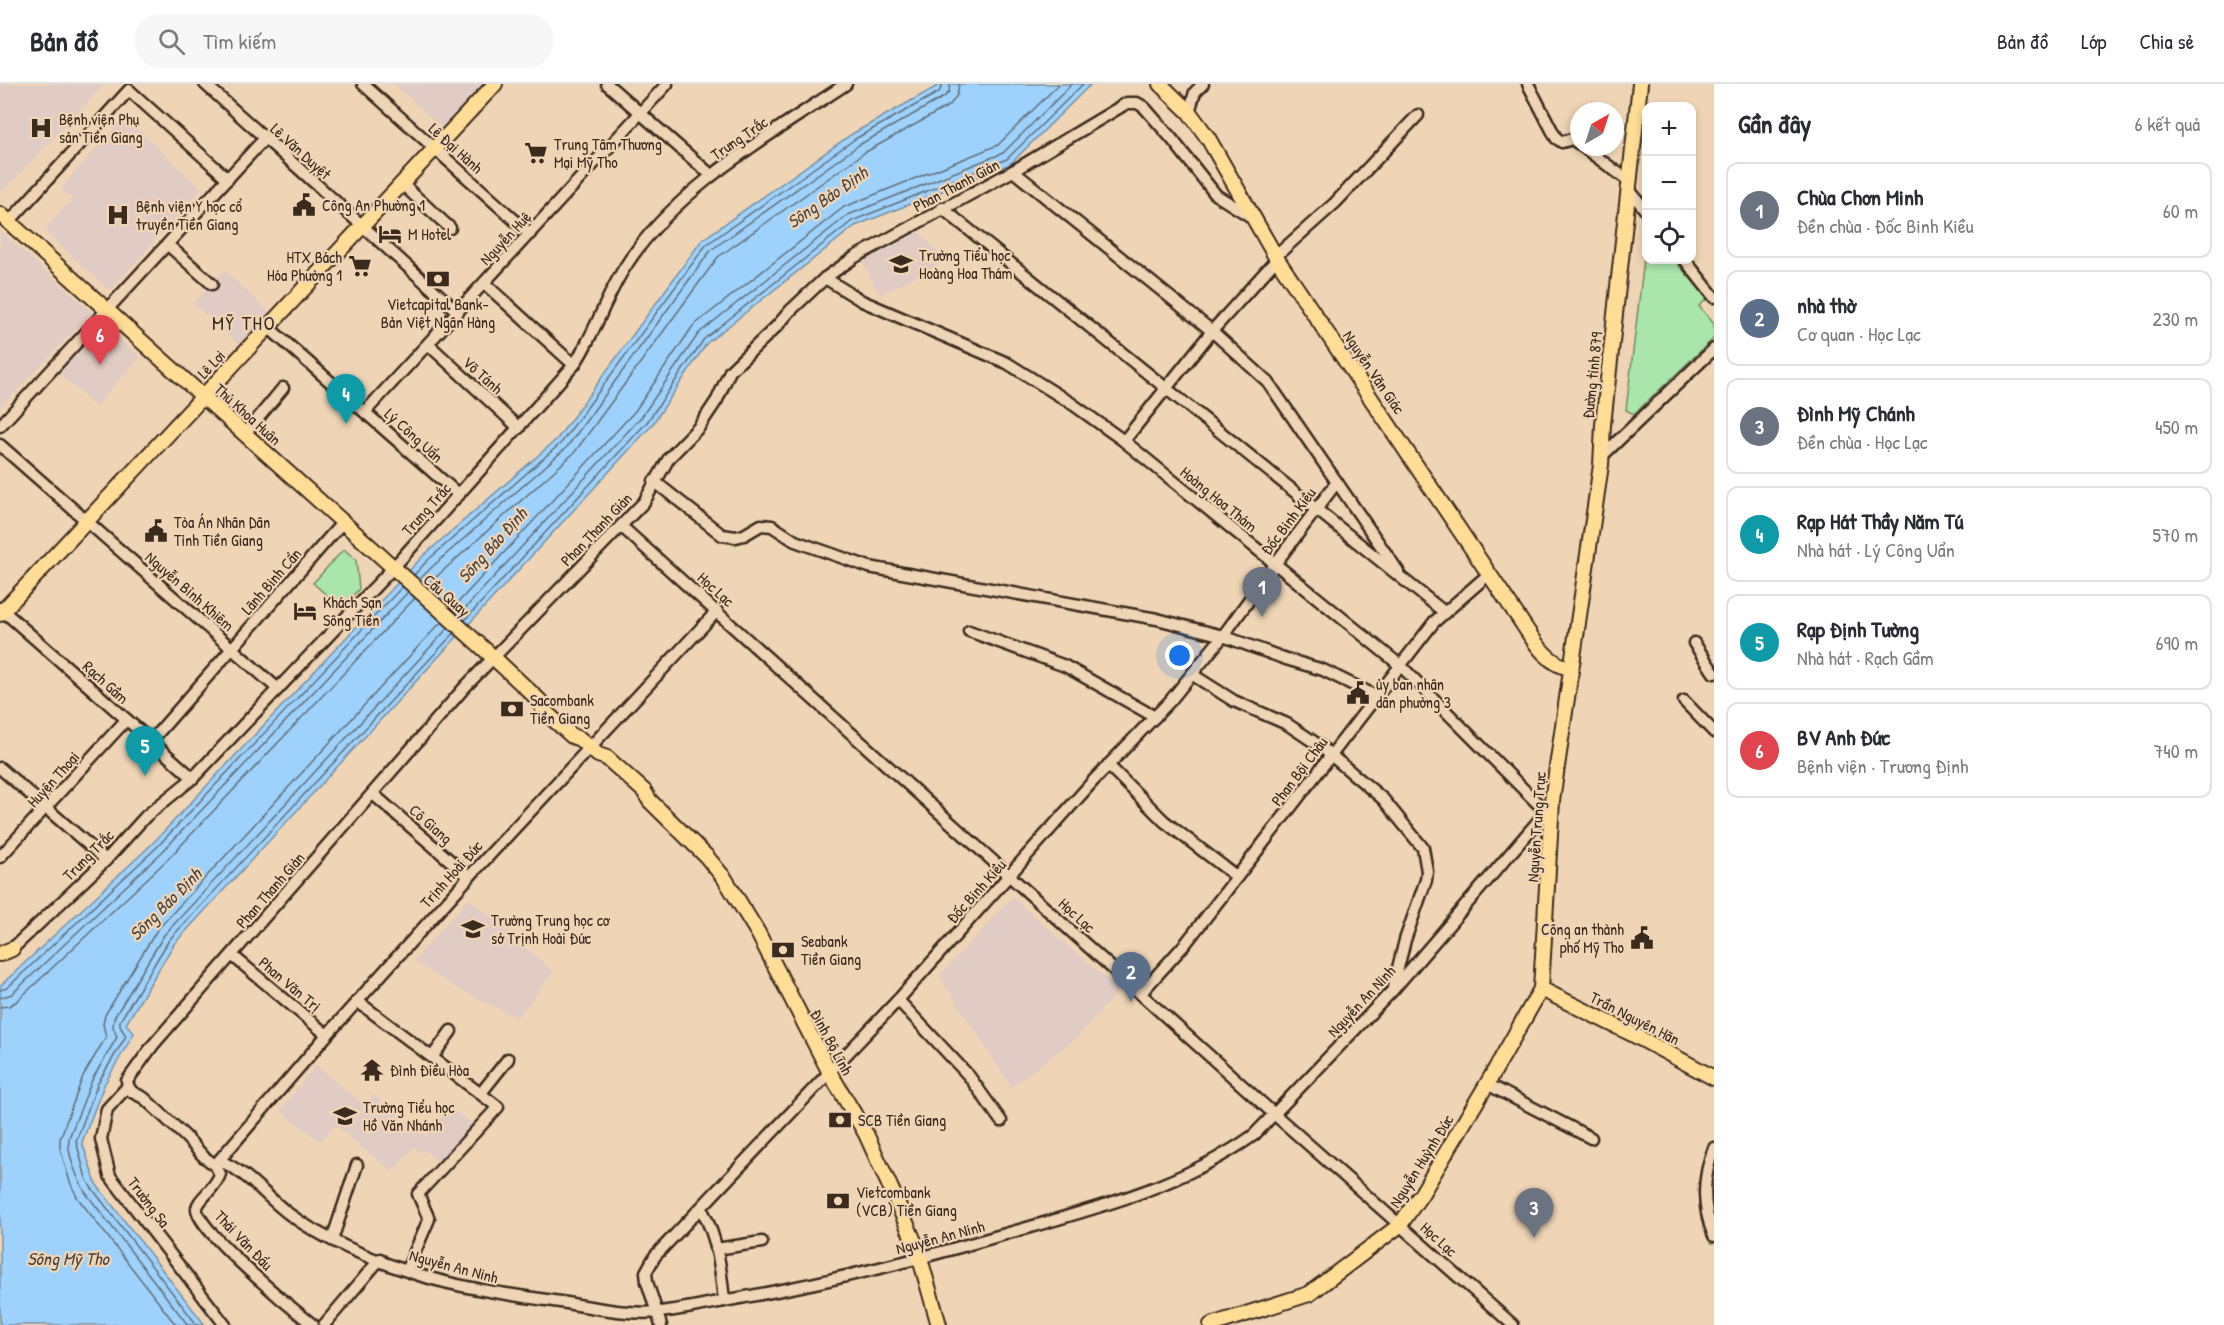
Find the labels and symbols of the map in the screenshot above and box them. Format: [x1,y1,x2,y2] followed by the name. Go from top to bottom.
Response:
[1570,102,1624,156] north arrow
[59,108,143,148] place label: Bệnh viện Phụ sản Tiền Giang
[706,110,772,165] street label: Trưng Trắc
[28,115,54,141] hospital icon: Bệnh viện Phụ sản Tiền Giang
[266,118,337,185] street label: Lê Văn Duyệt
[424,118,488,178] street label: Lê Đại Hành
[554,133,662,173] place label: Trung Tâm Thương Mại Mỹ Tho
[523,140,549,166] supermarket icon: Trung Tâm Thương Mại Mỹ Tho
[909,153,1003,217] street label: Phan Thanh Giản
[782,159,873,234] water label: Sông Bảo Định
[291,192,317,218] public building icon: Công An Phường 1
[322,194,425,216] place label: Công An Phường 1
[136,195,242,235] place label: Bệnh viện Y học cổ truyền Tiền Giang
[105,202,131,228] hospital icon: Bệnh viện Y học cổ truyền Tiền Giang
[474,206,536,270] street label: Nguyễn Huệ
[377,221,403,247] hotel icon: M Hotel
[408,223,452,245] place label: M Hotel
[919,244,1013,284] place label: Trường Tiểu học Hoàng Hoa Thám
[267,246,342,286] place label: HTX Bách Hóa Phường 1
[888,251,914,277] school or university icon: Trường Tiểu học Hoàng Hoa Thám
[347,253,373,279] supermarket icon: HTX Bách Hóa Phường 1
[425,266,451,292] bank icon: Vietcapital Bank- Bản Việt Ngân Hàng
[381,293,495,333] place label: Vietcapital Bank- Bản Việt Ngân Hàng
[212,309,276,336] district label: MỸ THO
[80,316,120,365] pin: 6
[1338,326,1410,419] street label: Nguyễn Văn Giác
[1577,330,1608,419] street label: Đường tỉnh 879
[192,345,230,383] street label: Lê Lợi
[458,351,508,399] street label: Võ Tánh
[326,374,366,424] pin: 4
[210,378,286,450] street label: Thủ Khoa Huân
[380,403,448,467] street label: Lý Công Uẩn
[1176,461,1262,537] street label: Hoàng Hoa Thám
[396,477,456,540] street label: Trưng Trắc
[1255,482,1321,559] street label: Đốc Binh Kiều
[555,487,637,571] street label: Phan Thanh Giản
[452,501,533,588] water label: Sông Bảo Định
[174,511,270,551] place label: Tòa Án Nhân Dân Tỉnh Tiền Giang
[143,518,169,544] public building icon: Tòa Án Nhân Dân Tỉnh Tiền Giang
[236,543,306,619] street label: Lãnh Binh Cẩn
[141,546,239,636] street label: Nguyễn Bỉnh Khiêm
[693,567,740,612] street label: Học Lạc
[1242,568,1282,617] pin: 1
[419,569,475,622] street label: Cầu Quay
[323,591,382,631] place label: Khách Sạn Sông Tiền
[292,598,318,624] hotel icon: Khách Sạn Sông Tiền
[1165,641,1194,670] your location
[78,655,134,709] street label: Rạch Gầm
[1376,673,1451,713] place label: ủy ban nhân dân phường 3
[1345,680,1371,706] public building icon: ủy ban nhân dân phường 3
[530,689,594,729] place label: Sacombank Tiền Giang
[499,696,525,722] bank icon: Sacombank Tiền Giang
[126,726,164,776] pin: 5
[1266,731,1333,810] street label: Phan Bội Châu
[22,746,84,812] street label: Huyện Thoại
[1521,770,1551,883] street label: Nguyễn Trung Trực
[405,799,457,849] street label: Cô Giang
[58,824,119,885] street label: Trưng Trắc
[415,835,488,912] street label: Trịnh Hoài Đức
[231,847,309,933] street label: Phan Thanh Giản
[941,854,1011,928] street label: Đốc Binh Kiều
[123,861,208,946] water label: Sông Bảo Định
[1054,893,1101,938] street label: Học Lạc
[491,909,611,949] place label: Trường Trung học cơ sở Trịnh Hoài Đức
[460,916,486,942] school or university icon: Trường Trung học cơ sở Trịnh Hoài Đức
[1541,918,1625,958] place label: Công an thành phố Mỹ Tho
[1629,925,1655,951] public building icon: Công an thành phố Mỹ Tho
[801,930,861,970] place label: Seabank Tiền Giang
[770,937,796,963] bank icon: Seabank Tiền Giang
[254,951,326,1017] street label: Phan Văn Trị
[1112,952,1150,1002] pin: 2
[1322,960,1400,1042] street label: Nguyễn An Ninh
[1586,986,1684,1050] street label: Trần Nguyên Hãn
[805,1005,859,1079] street label: Đinh Bộ Lĩnh
[359,1057,385,1083] temple icon: Đình Điều Hòa
[390,1059,469,1081] place label: Đình Điều Hòa
[363,1096,455,1136] place label: Trường Tiểu học Hồ Văn Nhánh
[332,1103,358,1129] school or university icon: Trường Tiểu học Hồ Văn Nhánh
[827,1107,853,1133] bank icon: SCB Tiền Giang
[858,1109,946,1131] place label: SCB Tiền Giang
[1384,1110,1459,1212] street label: Nguyễn Huỳnh Đức
[123,1172,175,1232] street label: Trường Sa
[856,1181,957,1221] place label: Vietcombank (VCB) Tiền Giang
[825,1188,851,1214] bank icon: Vietcombank (VCB) Tiền Giang
[1514,1188,1553,1238] pin: 3
[210,1205,279,1275] street label: Thái Văn Đẩu
[893,1215,987,1259] street label: Nguyễn An Ninh
[1416,1217,1463,1262] street label: Học Lạc
[407,1244,501,1288] street label: Nguyễn An Ninh
[27,1246,110,1271] water label: Sông Mỹ Tho

